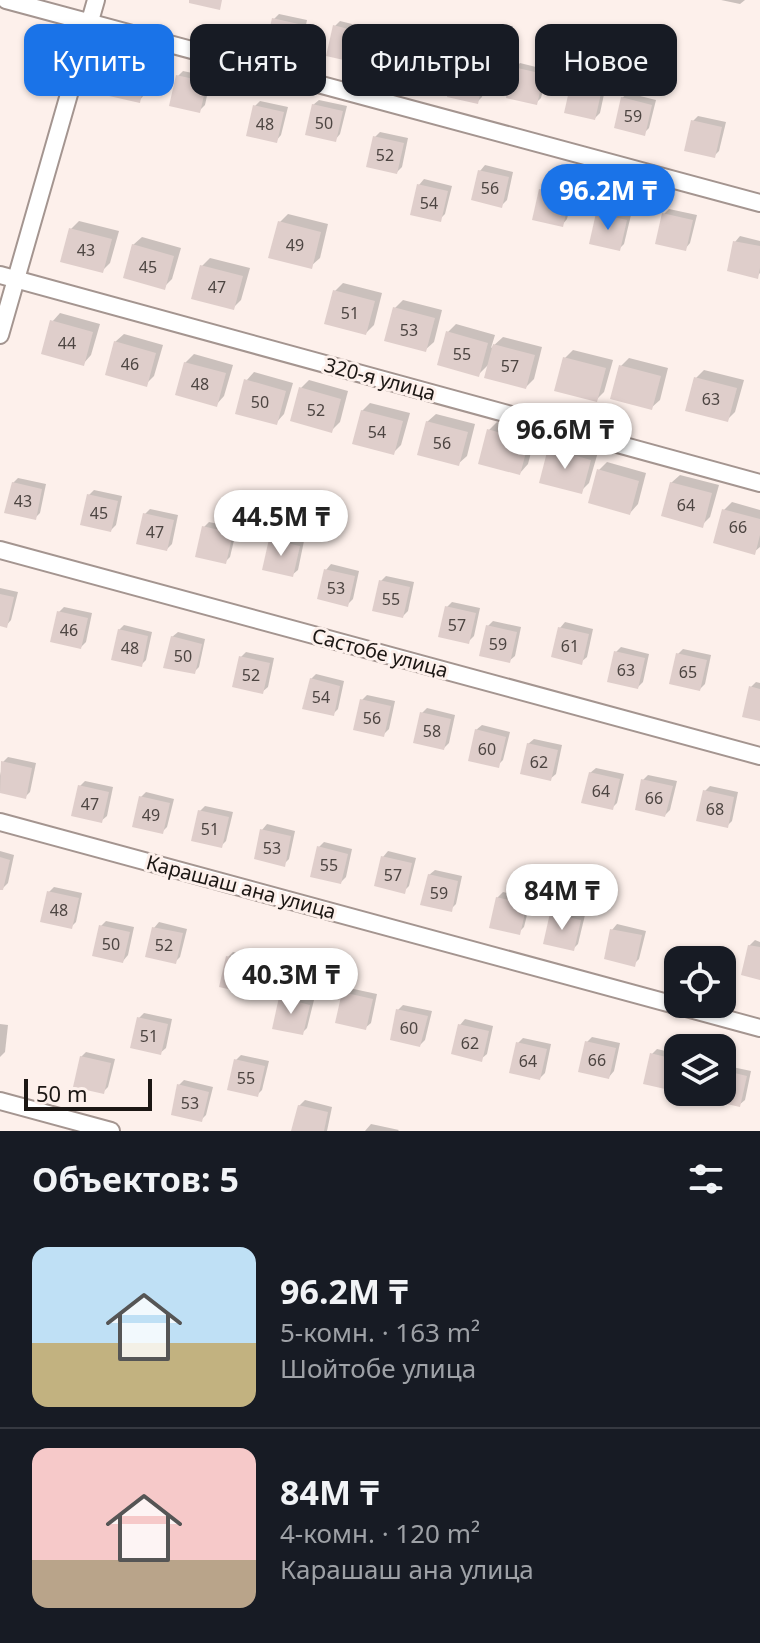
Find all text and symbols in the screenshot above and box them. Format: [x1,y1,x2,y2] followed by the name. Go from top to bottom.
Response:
[24,24,174,96] chip: Купить
[190,24,326,96] chip: Снять
[342,24,519,96] chip: Фильтры
[535,24,677,96] chip: Новое
[624,105,642,127] house number: 59
[315,112,333,134] house number: 50
[256,113,274,135] house number: 48
[376,144,394,166] house number: 52
[534,164,682,232] pin: 96.2M ₸
[559,172,657,208] text: 96.2M ₸
[481,177,499,199] house number: 56
[420,192,438,214] house number: 54
[286,234,304,256] house number: 49
[77,239,95,261] house number: 43
[139,256,157,278] house number: 45
[208,276,226,298] house number: 47
[341,302,359,324] house number: 51
[400,319,418,341] house number: 53
[58,332,76,354] house number: 44
[453,343,471,365] house number: 55
[321,351,439,406] street label: 320-я улица
[121,353,139,375] house number: 46
[501,355,519,377] house number: 57
[191,373,209,395] house number: 48
[702,388,720,410] house number: 63
[251,391,269,413] house number: 50
[307,399,325,421] house number: 52
[491,403,639,471] pin: 96.6M ₸
[516,411,614,447] text: 96.6M ₸
[368,421,386,443] house number: 54
[433,432,451,454] house number: 56
[14,490,32,512] house number: 43
[207,490,355,558] pin: 44.5M ₸
[677,494,695,516] house number: 64
[232,498,330,534] text: 44.5M ₸
[90,502,108,524] house number: 45
[729,516,747,538] house number: 66
[146,521,164,543] house number: 47
[327,577,345,599] house number: 53
[382,588,400,610] house number: 55
[448,614,466,636] house number: 57
[60,619,78,641] house number: 46
[309,621,451,684] street label: Састобе улица
[489,633,507,655] house number: 59
[561,635,579,657] house number: 61
[121,637,139,659] house number: 48
[174,645,192,667] house number: 50
[617,659,635,681] house number: 63
[679,661,697,683] house number: 65
[242,664,260,686] house number: 52
[312,686,330,708] house number: 54
[363,707,381,729] house number: 56
[423,720,441,742] house number: 58
[478,738,496,760] house number: 60
[530,751,548,773] house number: 62
[592,780,610,802] house number: 64
[645,787,663,809] house number: 66
[81,793,99,815] house number: 47
[706,798,724,820] house number: 68
[142,804,160,826] house number: 49
[201,818,219,840] house number: 51
[263,837,281,859] house number: 53
[143,848,339,925] street label: Карашаш ана улица
[320,854,338,876] house number: 55
[384,864,402,886] house number: 57
[506,864,618,932] pin: 84M ₸
[524,872,600,908] text: 84M ₸
[430,882,448,904] house number: 59
[50,899,68,921] house number: 48
[102,933,120,955] house number: 50
[155,934,173,956] house number: 52
[664,946,736,1106] map controls
[664,946,736,1018] button: locate
[217,948,365,1016] pin: 40.3M ₸
[242,956,340,992] text: 40.3M ₸
[400,1017,418,1039] house number: 60
[140,1025,158,1047] house number: 51
[461,1032,479,1054] house number: 62
[664,1034,736,1106] button: layers
[588,1049,606,1071] house number: 66
[519,1050,537,1072] house number: 64
[237,1067,255,1089] house number: 55
[24,1075,152,1111] scale bar
[36,1078,87,1108] text: 50 m
[181,1092,199,1114] house number: 53
[32,1156,239,1202] text: Объектов: 5
[684,1157,728,1201] icon: filters
[280,1268,408,1314] text: 96.2M ₸
[96,1279,192,1375] icon: home
[280,1314,480,1350] text: 5-комн. · 163 m²
[280,1350,476,1386] text: Шойтобе улица
[280,1469,379,1515] text: 84M ₸
[96,1480,192,1576] icon: home
[280,1515,480,1551] text: 4-комн. · 120 m²
[280,1551,534,1587] text: Карашаш ана улица

